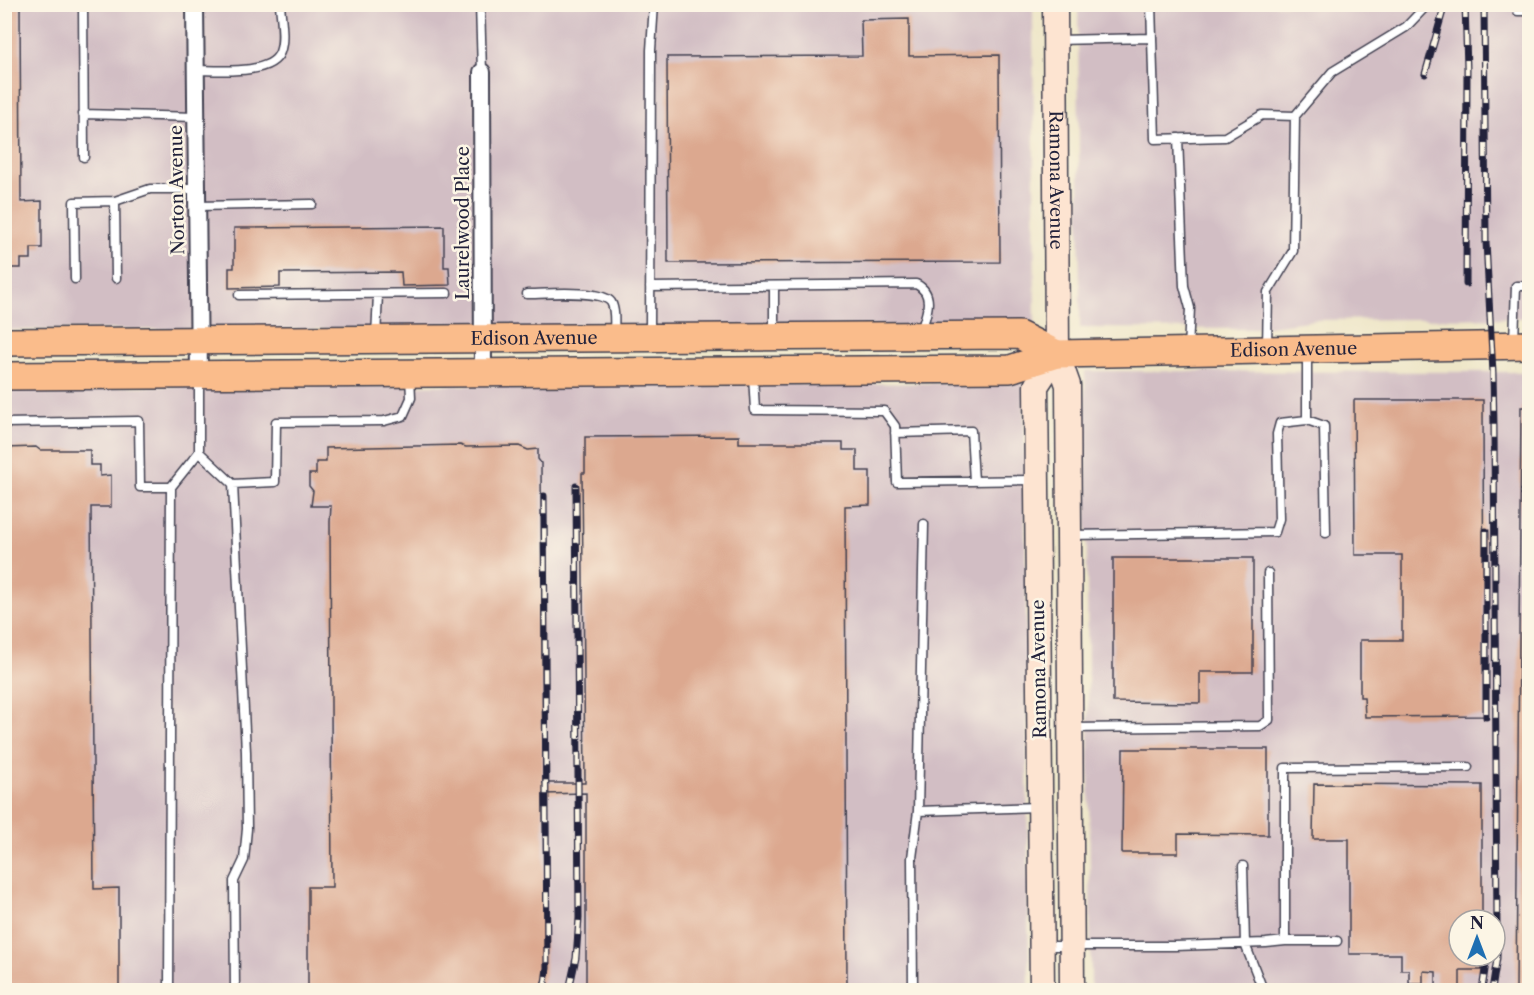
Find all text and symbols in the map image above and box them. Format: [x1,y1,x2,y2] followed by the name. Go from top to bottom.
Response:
[1045,110,1067,250] street label: Ramona Avenue
[165,125,189,255] street label: Norton Avenue
[452,146,474,300] street label: Laurelwood Place
[470,327,598,350] street label: Edison Avenue
[1230,337,1357,362] street label: Edison Avenue
[1027,599,1051,739] street label: Ramona Avenue
[1447,908,1507,968] north arrow
[1470,913,1484,933] text: N

